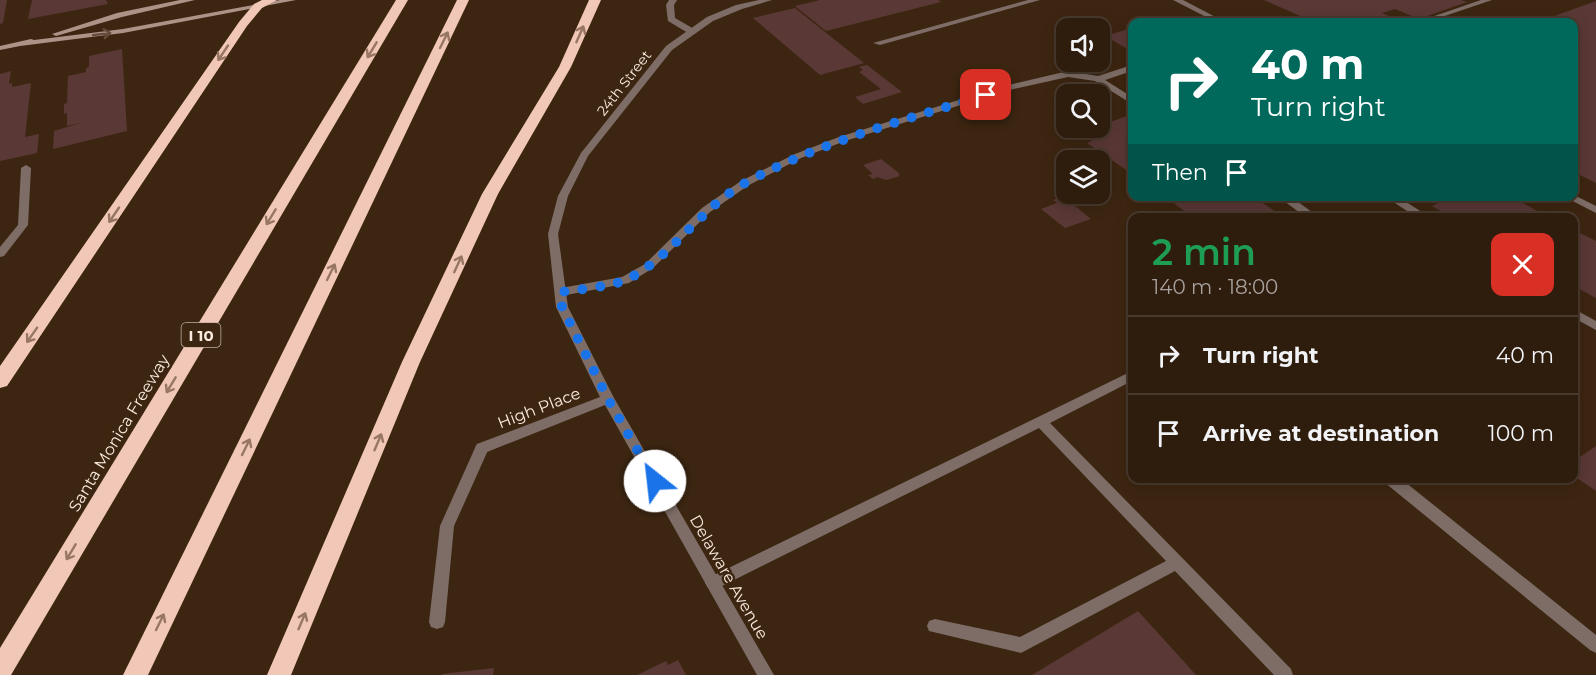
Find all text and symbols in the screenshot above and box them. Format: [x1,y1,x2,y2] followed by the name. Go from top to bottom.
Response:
[1056,18,1110,204] map controls
[1056,18,1110,72] button: sound
[575,25,587,43] one-way arrow
[91,28,111,39] one-way arrow
[438,31,450,49] one-way arrow
[1251,38,1364,90] text: 40 m
[365,41,377,58] one-way arrow
[1152,42,1230,120] icon: right
[217,44,229,61] one-way arrow
[593,46,655,119] street label: 24th Street
[960,69,1011,120] pin
[969,78,1002,111] icon: arrive
[1056,84,1110,138] button: search
[1251,90,1386,123] text: Turn right
[1056,150,1110,204] button: layers
[1220,156,1253,189] icon: arrive
[1152,159,1208,186] text: Then
[108,206,120,222] one-way arrow
[265,208,277,225] one-way arrow
[1152,230,1256,274] text: 2 min
[1491,233,1554,296] button: close
[452,255,464,273] one-way arrow
[325,263,337,281] one-way arrow
[1152,275,1278,299] text: 140 m · 18:00
[182,323,220,347] road number: I 10
[26,327,38,343] one-way arrow
[1152,339,1185,372] icon: right
[1203,342,1318,369] text: Turn right
[1496,342,1554,369] text: 40 m
[65,351,174,515] street label: Santa Monica Freeway
[165,376,177,393] one-way arrow
[495,384,583,432] street label: High Place
[1152,417,1185,450] icon: arrive
[1203,420,1439,447] text: Arrive at destination
[1488,420,1554,447] text: 100 m
[372,433,384,451] one-way arrow
[240,438,252,456] one-way arrow
[623,449,687,513] position arrow
[686,512,772,642] street label: Delaware Avenue
[65,543,77,560] one-way arrow
[297,612,308,630] one-way arrow
[155,614,167,632] one-way arrow

